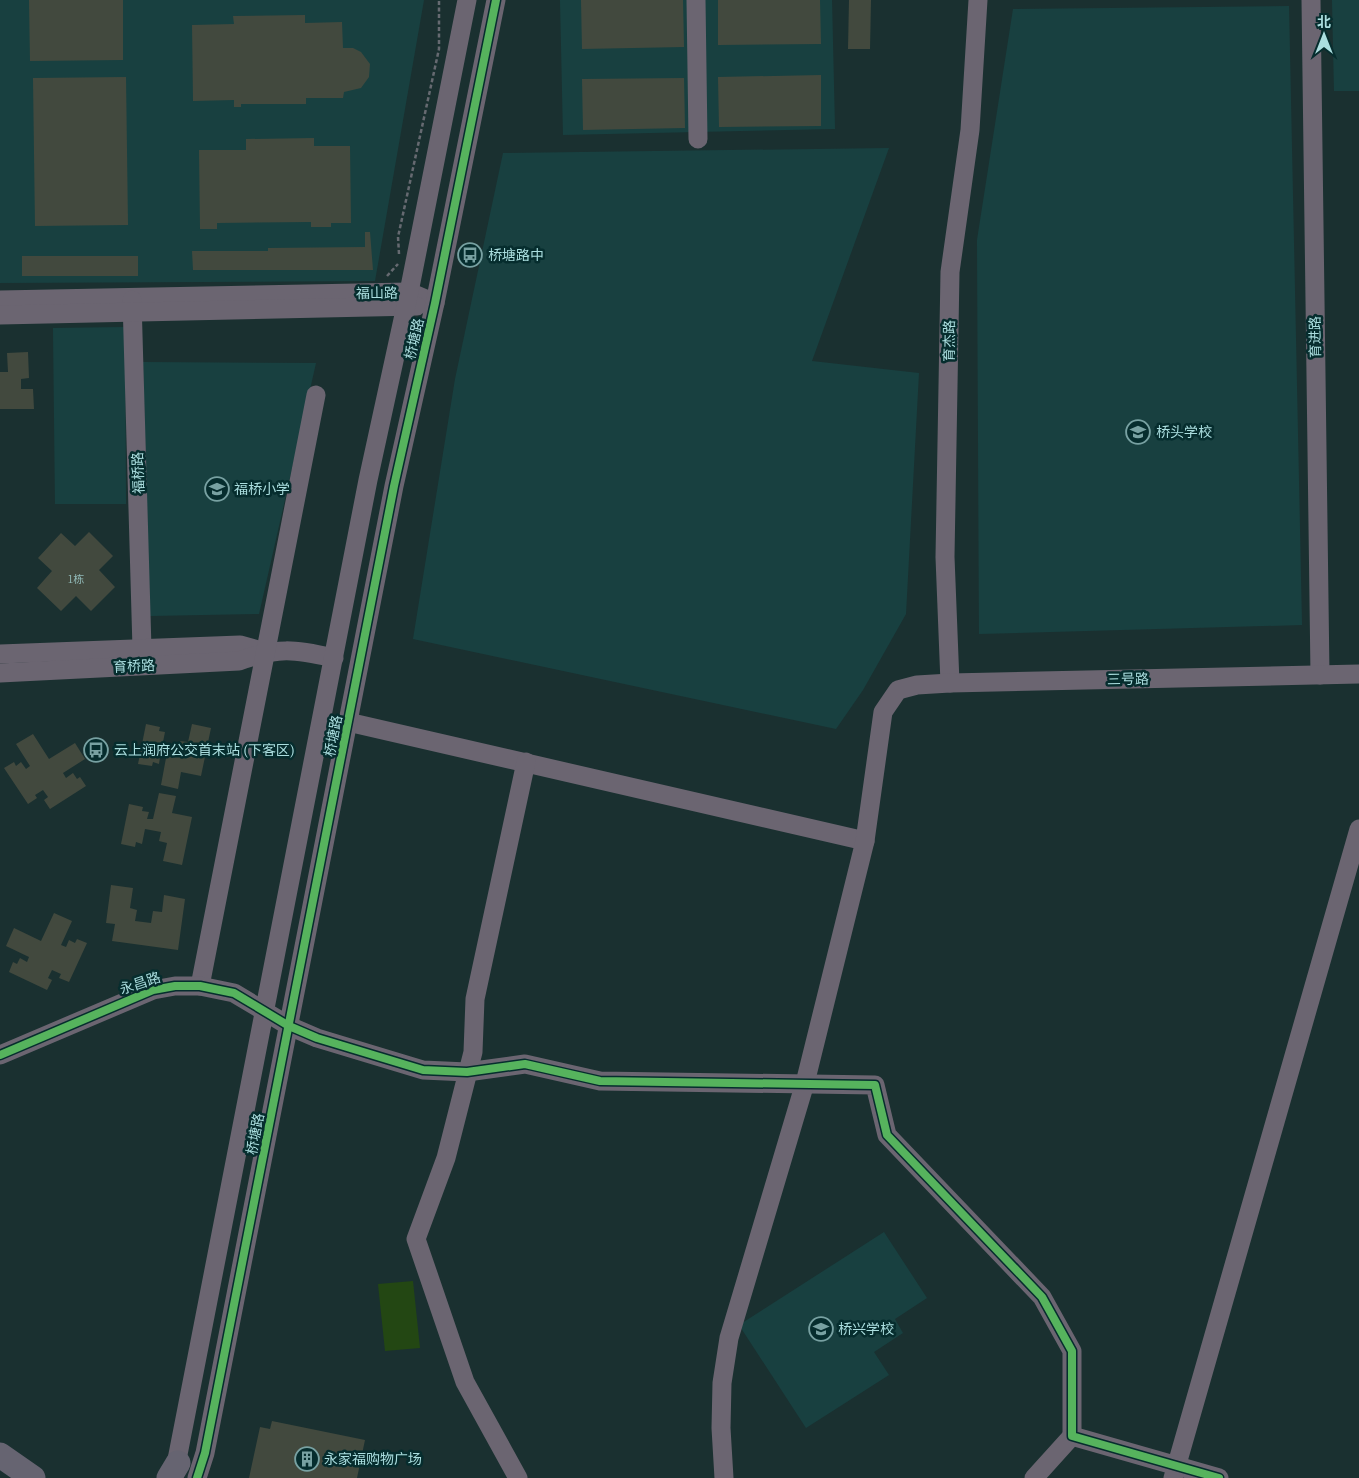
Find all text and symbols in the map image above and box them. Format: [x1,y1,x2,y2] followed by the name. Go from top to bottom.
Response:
[1299,10,1349,60] north arrow
[1317,12,1331,32] text: 北
[457,242,483,268] bus stop icon: 桥塘路中
[488,245,544,265] place label: 桥塘路中
[356,283,398,303] street label: 福山路
[400,316,428,362] street label: 桥塘路
[1305,316,1325,358] street label: 育进路
[939,320,959,362] street label: 育杰路
[1125,419,1151,445] school or university icon: 桥头学校
[1156,422,1212,442] place label: 桥头学校
[127,452,149,494] street label: 福桥路
[204,476,230,502] school or university icon: 福桥小学
[234,479,290,499] place label: 福桥小学
[68,572,84,587] house number: 1栋
[113,655,155,677] street label: 育桥路
[1107,669,1149,689] street label: 三号路
[319,713,347,759] street label: 桥塘路
[83,737,109,763] bus stop icon: 云上润府公交首末站 (下客区)
[114,740,295,760] place label: 云上润府公交首末站 (下客区)
[117,967,163,999] street label: 永昌路
[241,1111,269,1157] street label: 桥塘路
[808,1316,834,1342] school or university icon: 桥兴学校
[838,1319,894,1339] place label: 桥兴学校
[294,1446,320,1472] building icon: 永家福购物广场
[324,1449,422,1469] place label: 永家福购物广场

